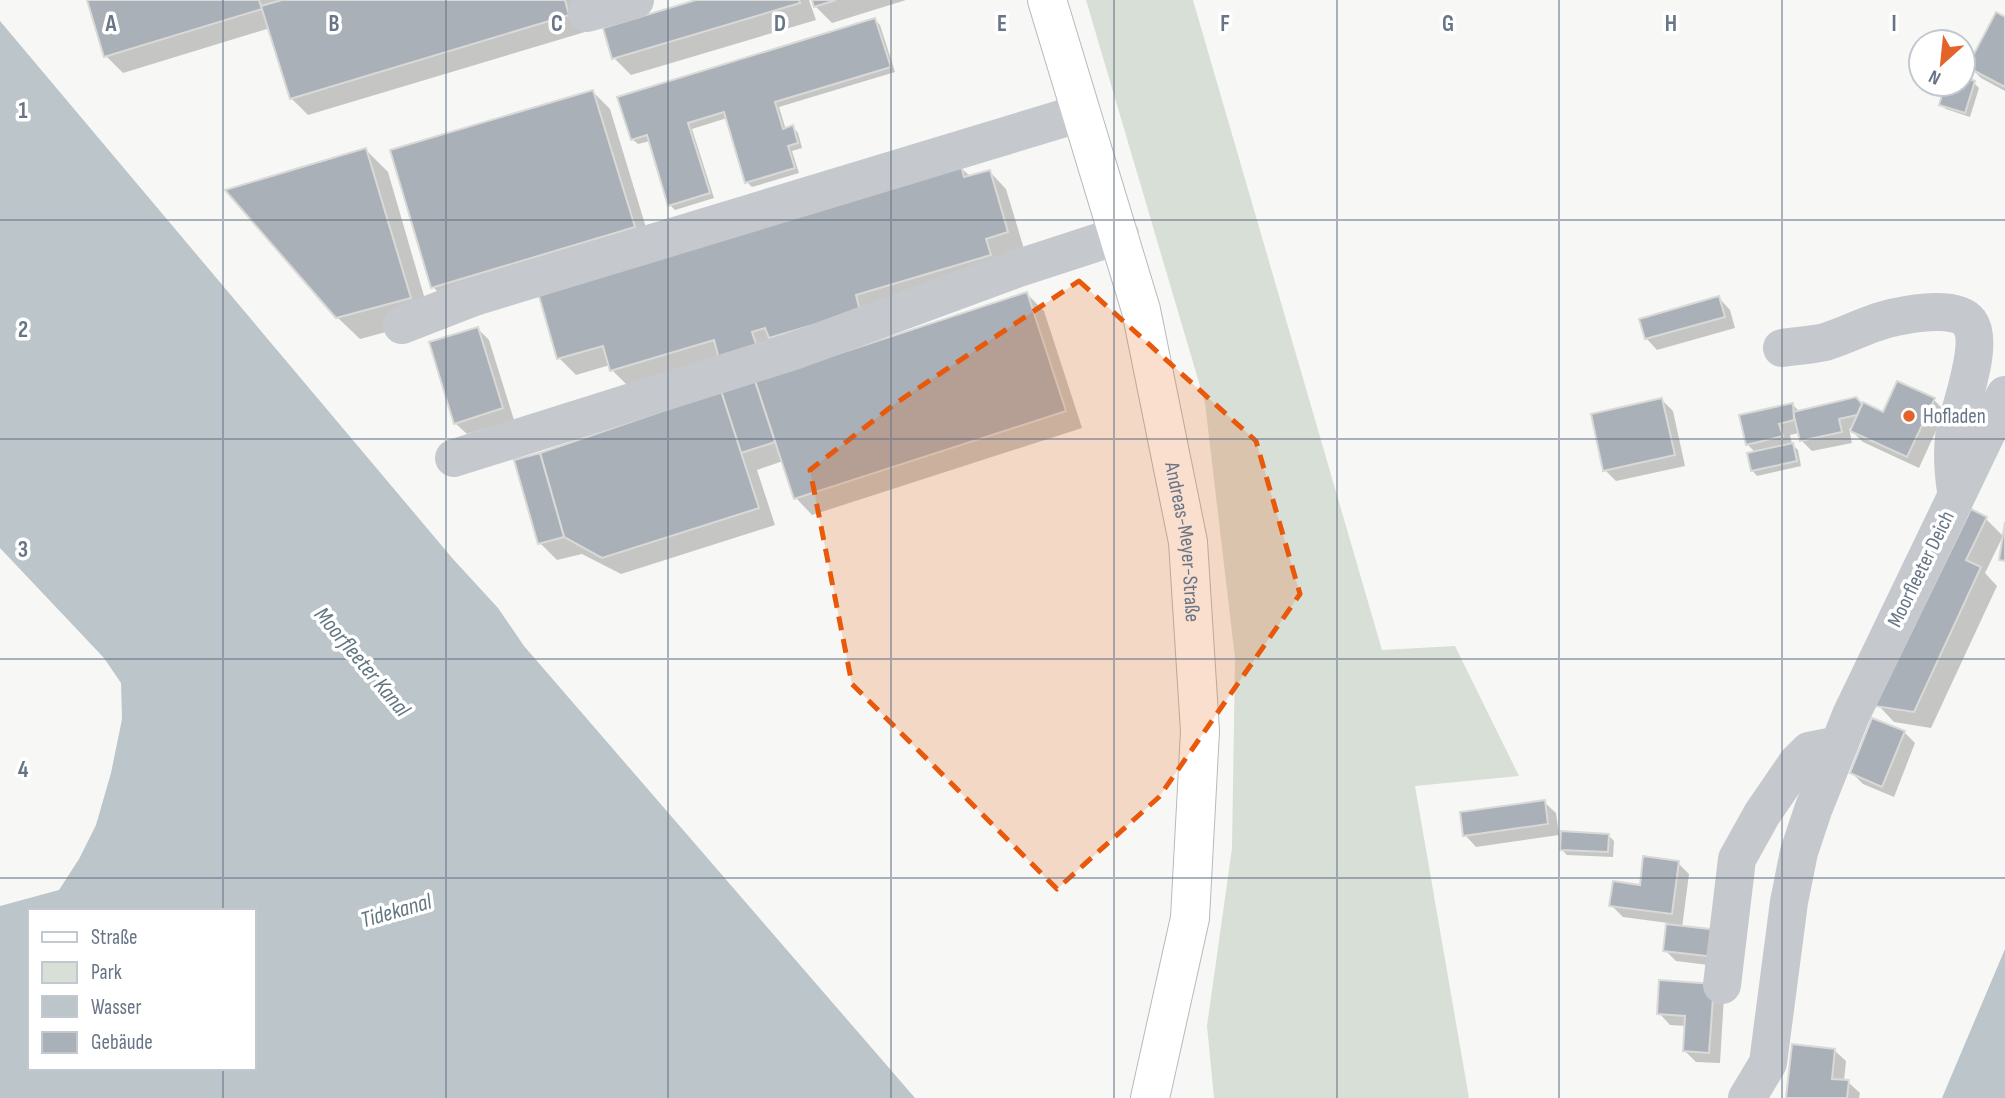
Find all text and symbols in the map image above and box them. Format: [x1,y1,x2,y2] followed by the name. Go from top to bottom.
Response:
[105,10,118,38] text: A
[329,10,340,38] text: B
[551,10,563,38] text: C
[774,10,786,38] text: D
[997,10,1007,38] text: E
[1220,10,1230,38] text: F
[1442,10,1454,38] text: G
[1665,10,1677,38] text: H
[1891,10,1897,38] text: I
[1907,28,1977,98] north arrow
[1925,64,1945,89] text: N
[18,97,28,125] text: 1
[18,316,28,344] text: 2
[1923,404,1986,429] place label: Hofladen
[1901,408,1917,424] marker: Hofladen
[1159,459,1206,623] street label: Andreas-Meyer-Straße
[1882,507,1960,631] street label: Moorfleeter Deich
[18,536,28,564] text: 3
[308,601,417,723] water label: Moorfleeter Kanal
[18,756,29,784] text: 4
[357,887,435,934] water label: Tidekanal
[28,909,256,1070] legend
[91,925,137,950] text: Straße
[91,960,122,985] text: Park
[91,995,142,1020] text: Wasser
[91,1030,153,1055] text: Gebäude

